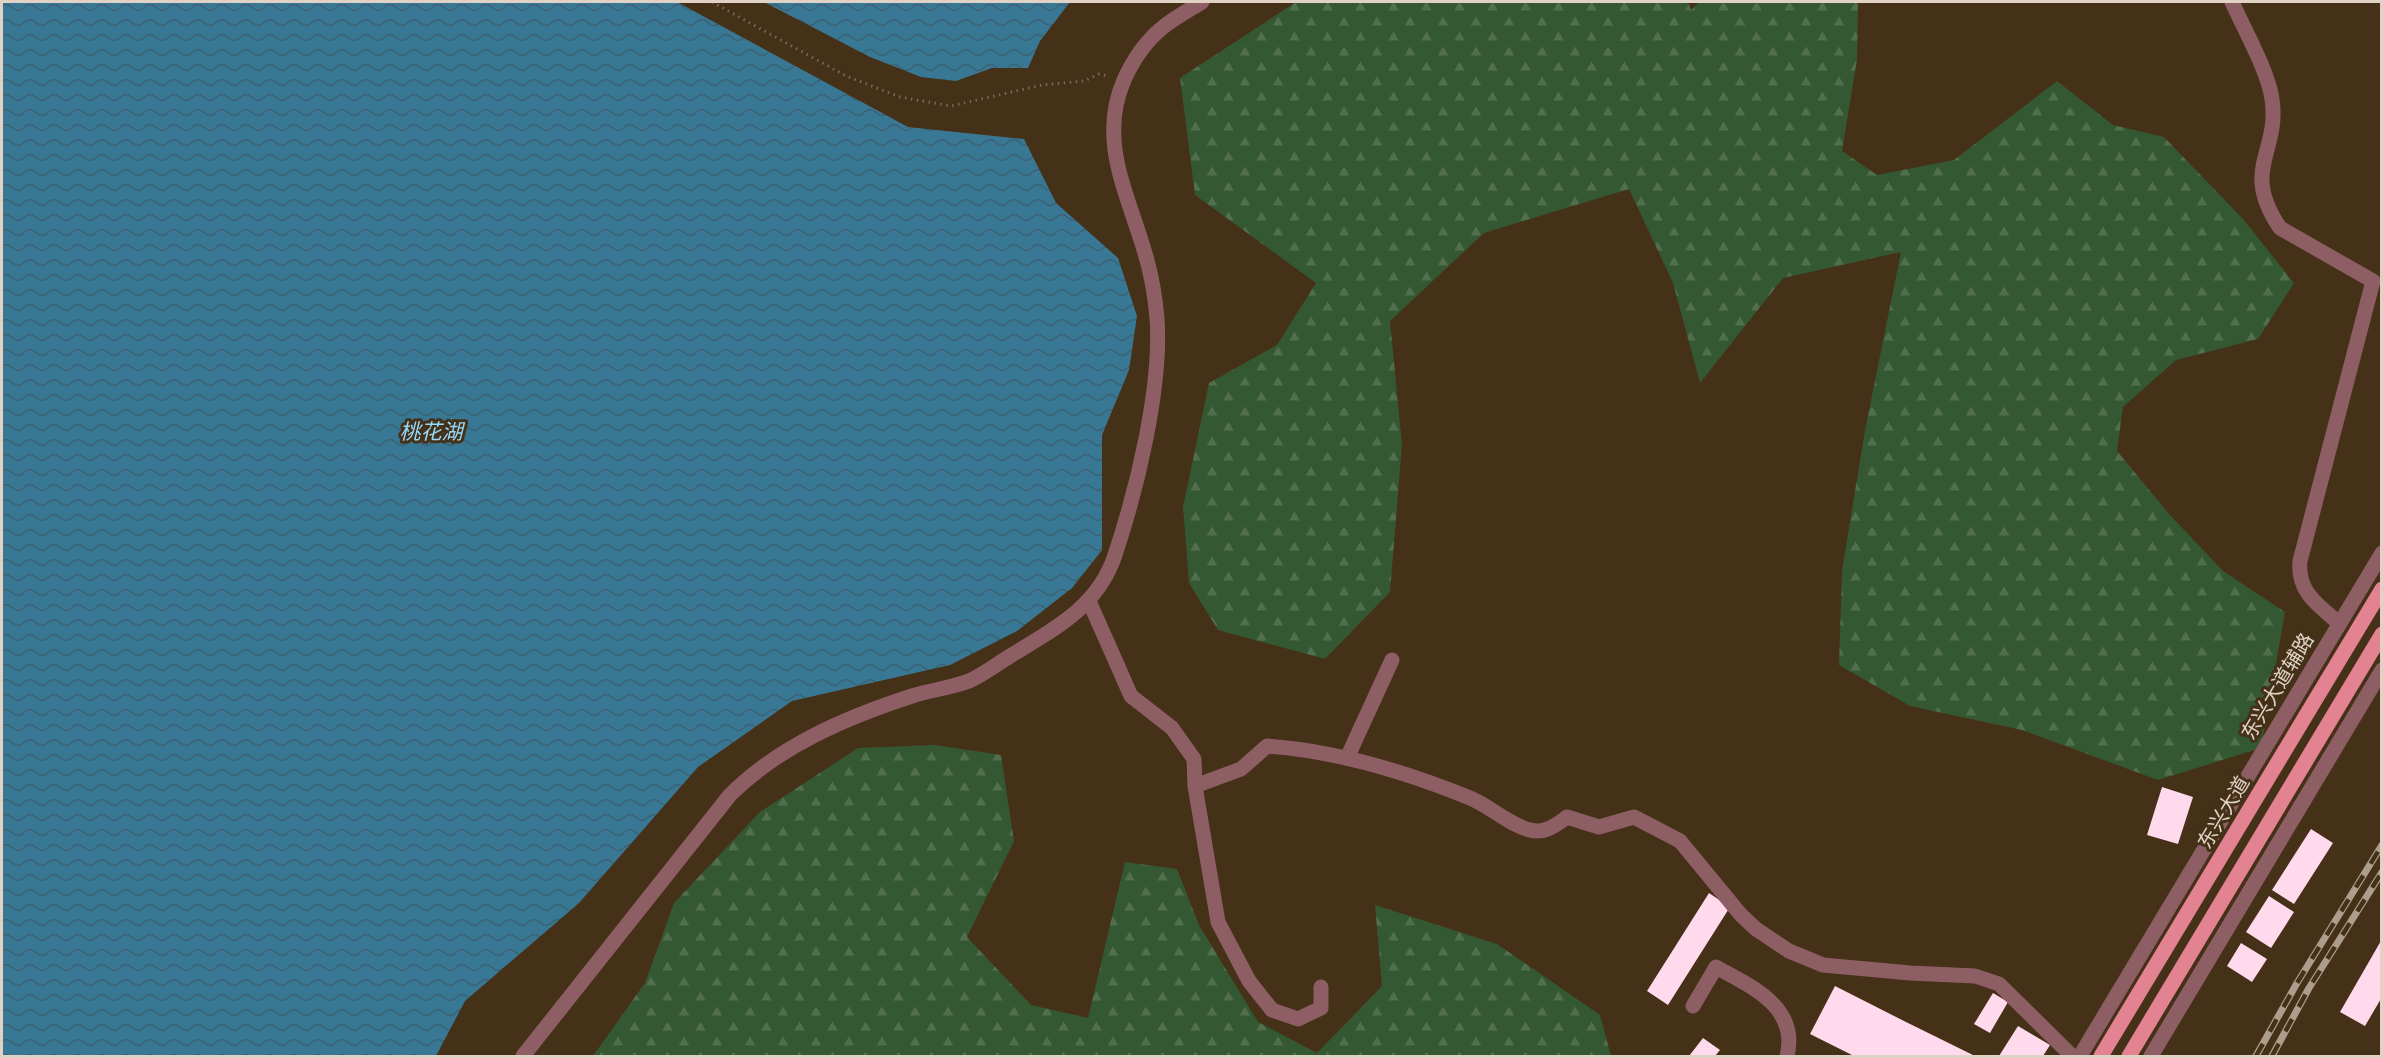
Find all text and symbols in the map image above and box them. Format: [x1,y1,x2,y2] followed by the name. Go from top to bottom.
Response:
[400,418,465,445] water label: 桃花湖
[2235,628,2319,744] street label: 东兴大道辅路
[2192,771,2254,853] street label: 东兴大道

